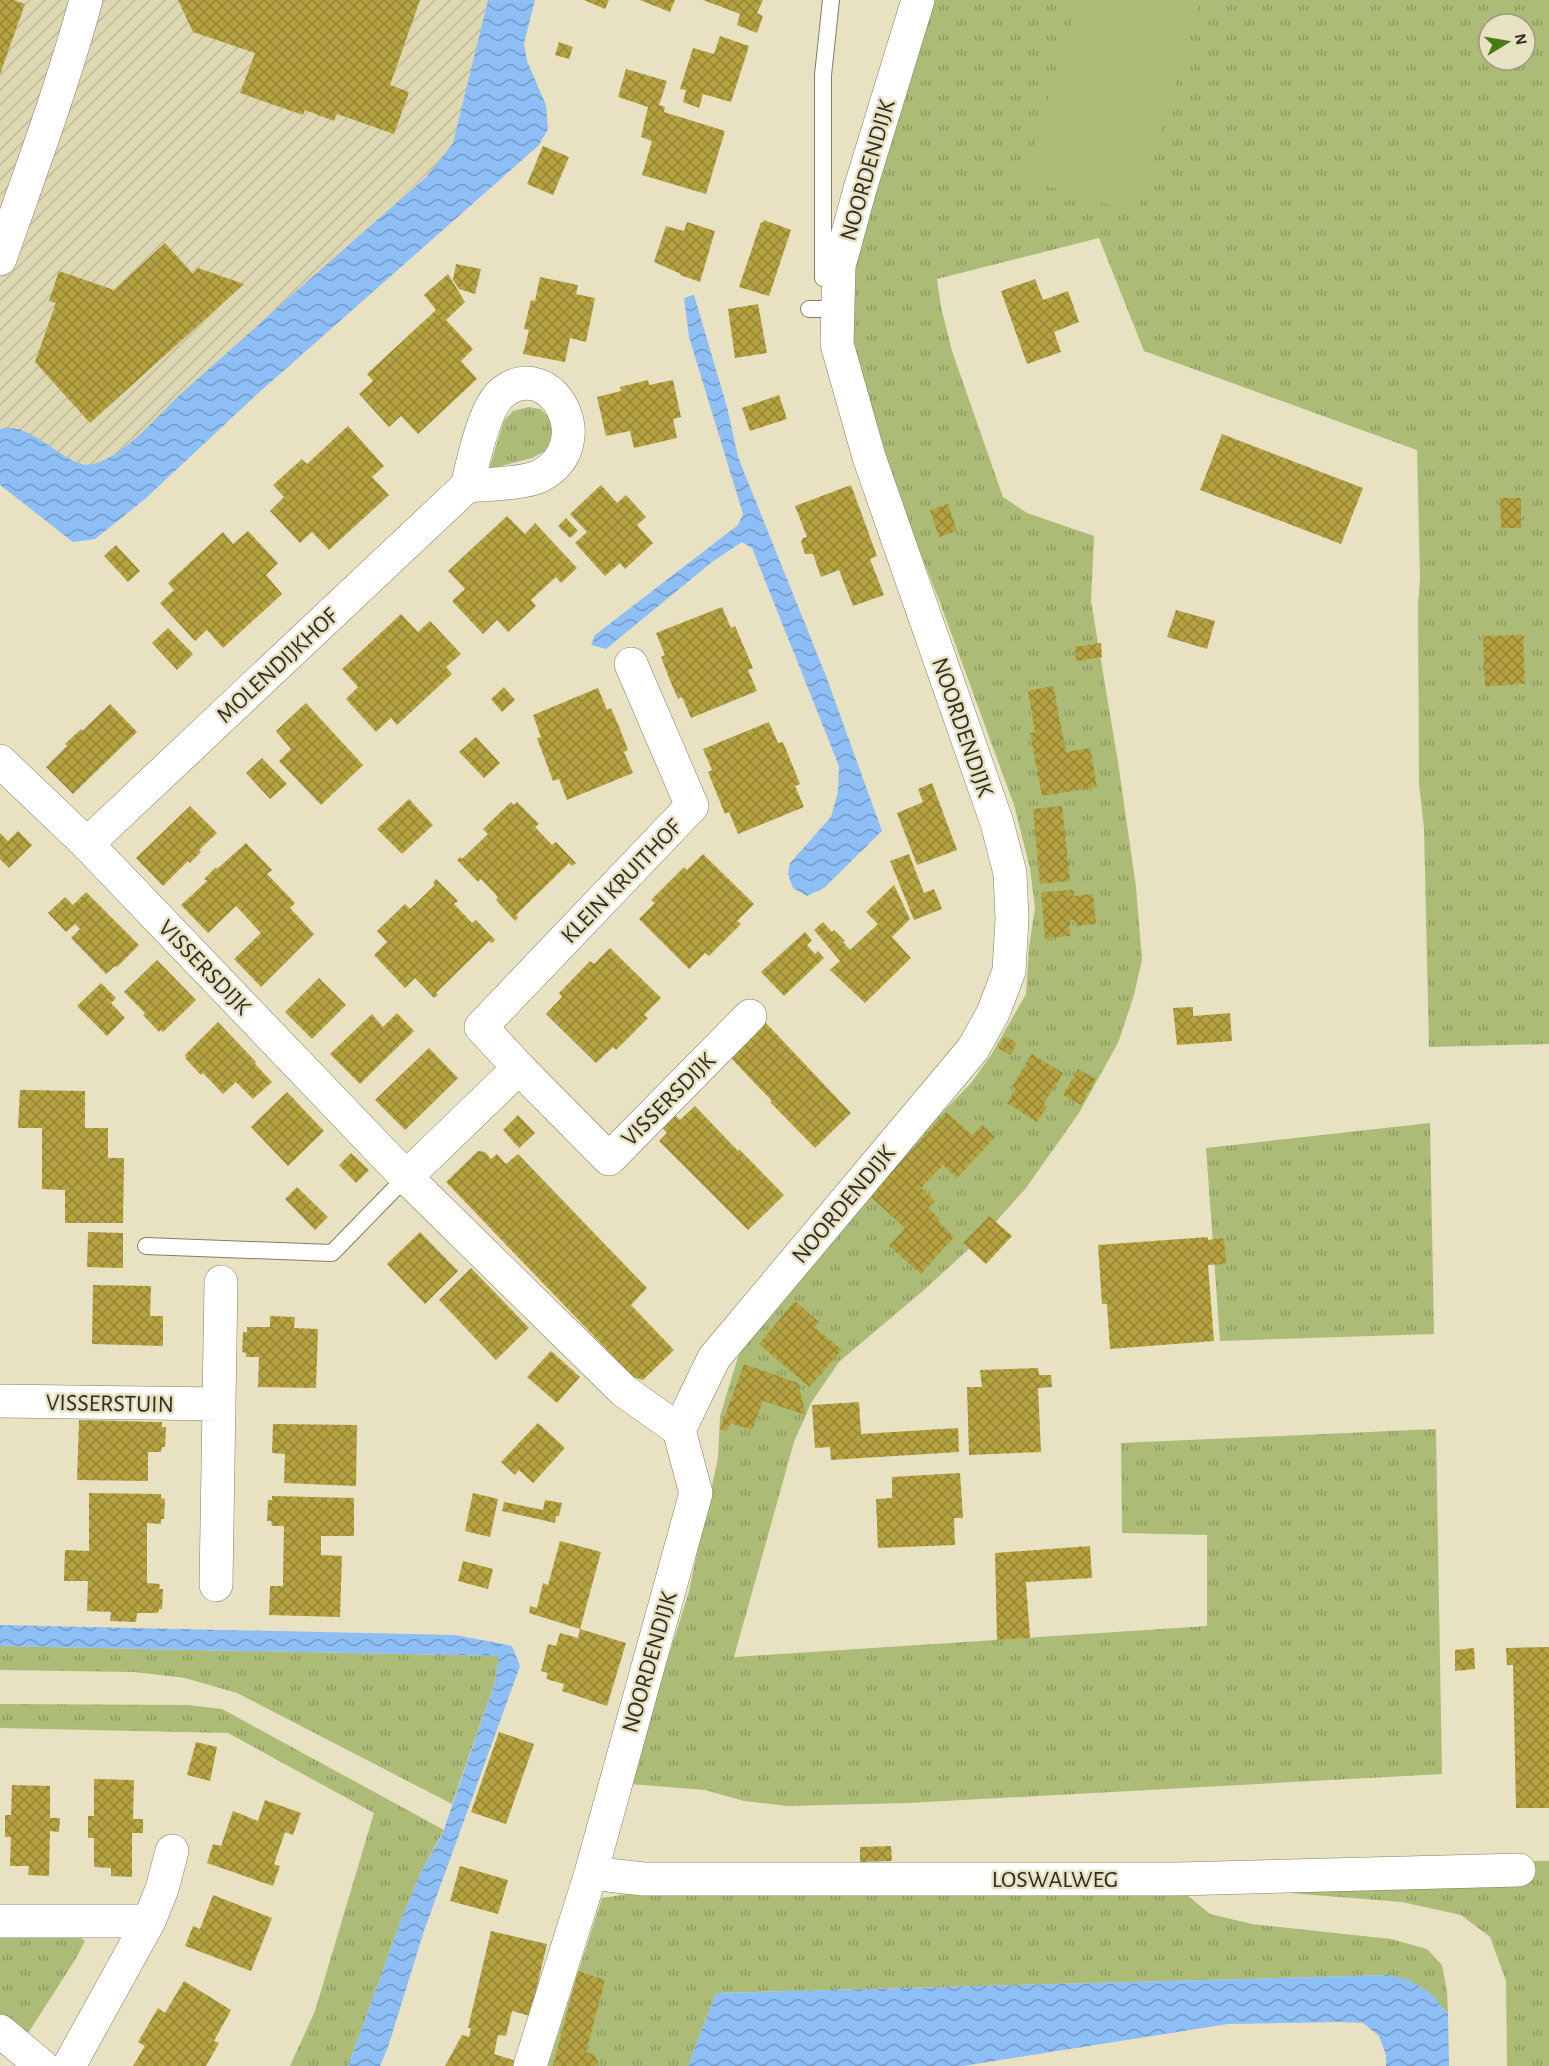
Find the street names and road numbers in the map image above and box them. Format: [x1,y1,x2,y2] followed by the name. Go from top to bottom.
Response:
[836,96,900,244] street label: NOORDENDIJK
[212,603,343,728] street label: MOLENDIJKHOF
[927,655,997,801] street label: NOORDENDIJK
[557,815,687,948] street label: KLEIN KRUITHOF
[154,916,256,1020] street label: VISSERSDIJK
[617,1048,721,1151] street label: VISSERSDIJK
[788,1140,900,1268] street label: NOORDENDIJK
[46,1391,174,1417] street label: VISSERSTUIN
[618,1588,682,1736] street label: NOORDENDIJK
[992,1868,1118,1892] street label: LOSWALWEG

